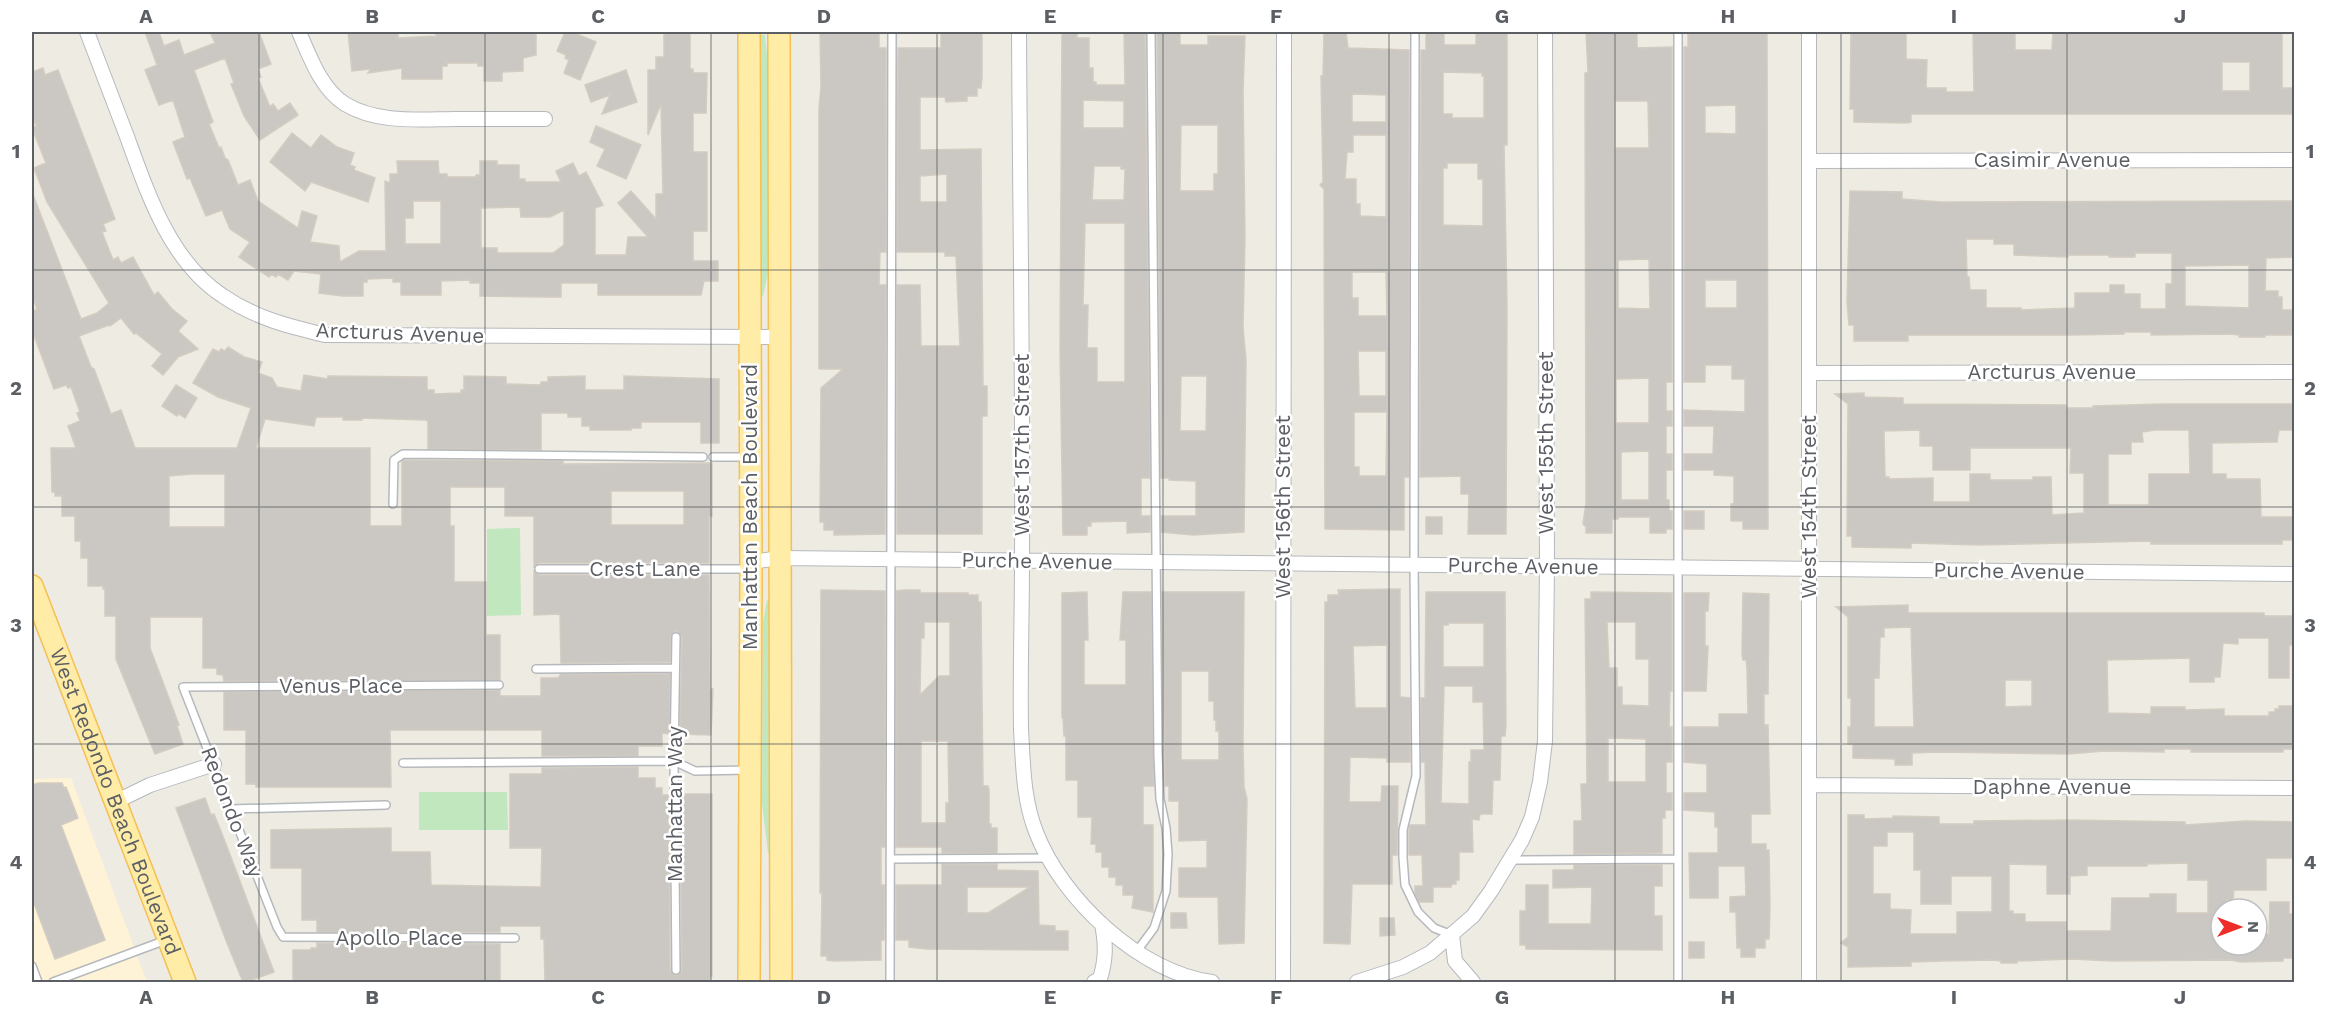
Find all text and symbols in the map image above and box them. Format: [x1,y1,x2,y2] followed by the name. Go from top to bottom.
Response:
[139,4,153,28] text: A
[365,4,379,28] text: B
[591,4,605,28] text: C
[817,4,831,28] text: D
[1044,4,1056,28] text: E
[1270,4,1282,28] text: F
[1495,4,1509,28] text: G
[1721,4,1735,28] text: H
[1951,4,1957,28] text: I
[2174,4,2186,28] text: J
[12,139,20,163] text: 1
[2306,139,2314,163] text: 1
[1973,147,2131,172] street label: Casimir Avenue
[315,317,485,348] street label: Arcturus Avenue
[1533,351,1558,535] street label: West 155th Street
[1009,354,1034,536] street label: West 157th Street
[1968,359,2136,384] street label: Arcturus Avenue
[737,364,762,650] street label: Manhattan Beach Boulevard
[10,376,22,400] text: 2
[2304,376,2316,400] text: 2
[1270,415,1295,599] street label: West 156th Street
[1796,415,1821,599] street label: West 154th Street
[961,547,1113,574] street label: Purche Avenue
[1447,552,1599,579] street label: Purche Avenue
[589,556,701,581] street label: Crest Lane
[1933,557,2085,584] street label: Purche Avenue
[10,613,22,637] text: 3
[2304,613,2316,637] text: 3
[45,644,186,958] street label: West Redondo Beach Boulevard
[279,673,403,698] street label: Venus Place
[662,726,687,882] street label: Manhattan Way
[196,743,269,881] street label: Redondo Way
[1973,774,2131,799] street label: Daphne Avenue
[10,850,23,874] text: 4
[2304,850,2317,874] text: 4
[2209,897,2269,957] north arrow
[2244,921,2263,933] text: N
[335,925,463,950] street label: Apollo Place
[139,985,153,1009] text: A
[365,985,379,1009] text: B
[591,985,605,1009] text: C
[817,985,831,1009] text: D
[1044,985,1056,1009] text: E
[1270,985,1282,1009] text: F
[1495,985,1509,1009] text: G
[1721,985,1735,1009] text: H
[1951,985,1957,1009] text: I
[2174,985,2186,1009] text: J

